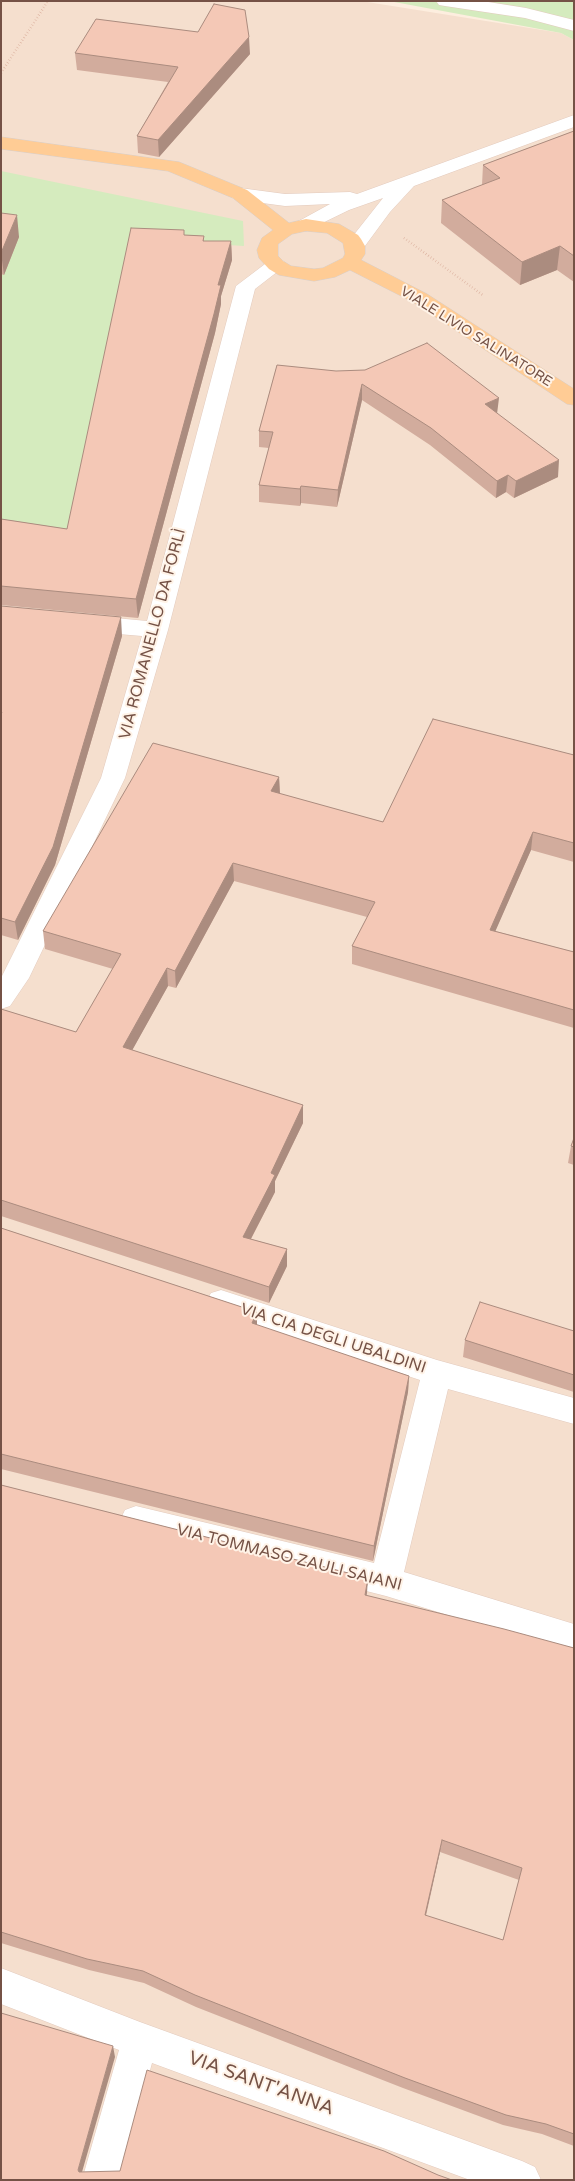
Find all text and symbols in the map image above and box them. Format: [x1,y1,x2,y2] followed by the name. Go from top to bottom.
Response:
[397,283,555,391] street label: VIALE LIVIO SALINATORE
[116,526,190,742] street label: VIA ROMANELLO DA FORLÌ
[238,1300,428,1378] street label: VIA CIA DEGLI UBALDINI
[174,1521,404,1595] street label: VIA TOMMASO ZAULI SAIANI
[185,2047,337,2121] street label: VIA SANT'ANNA

